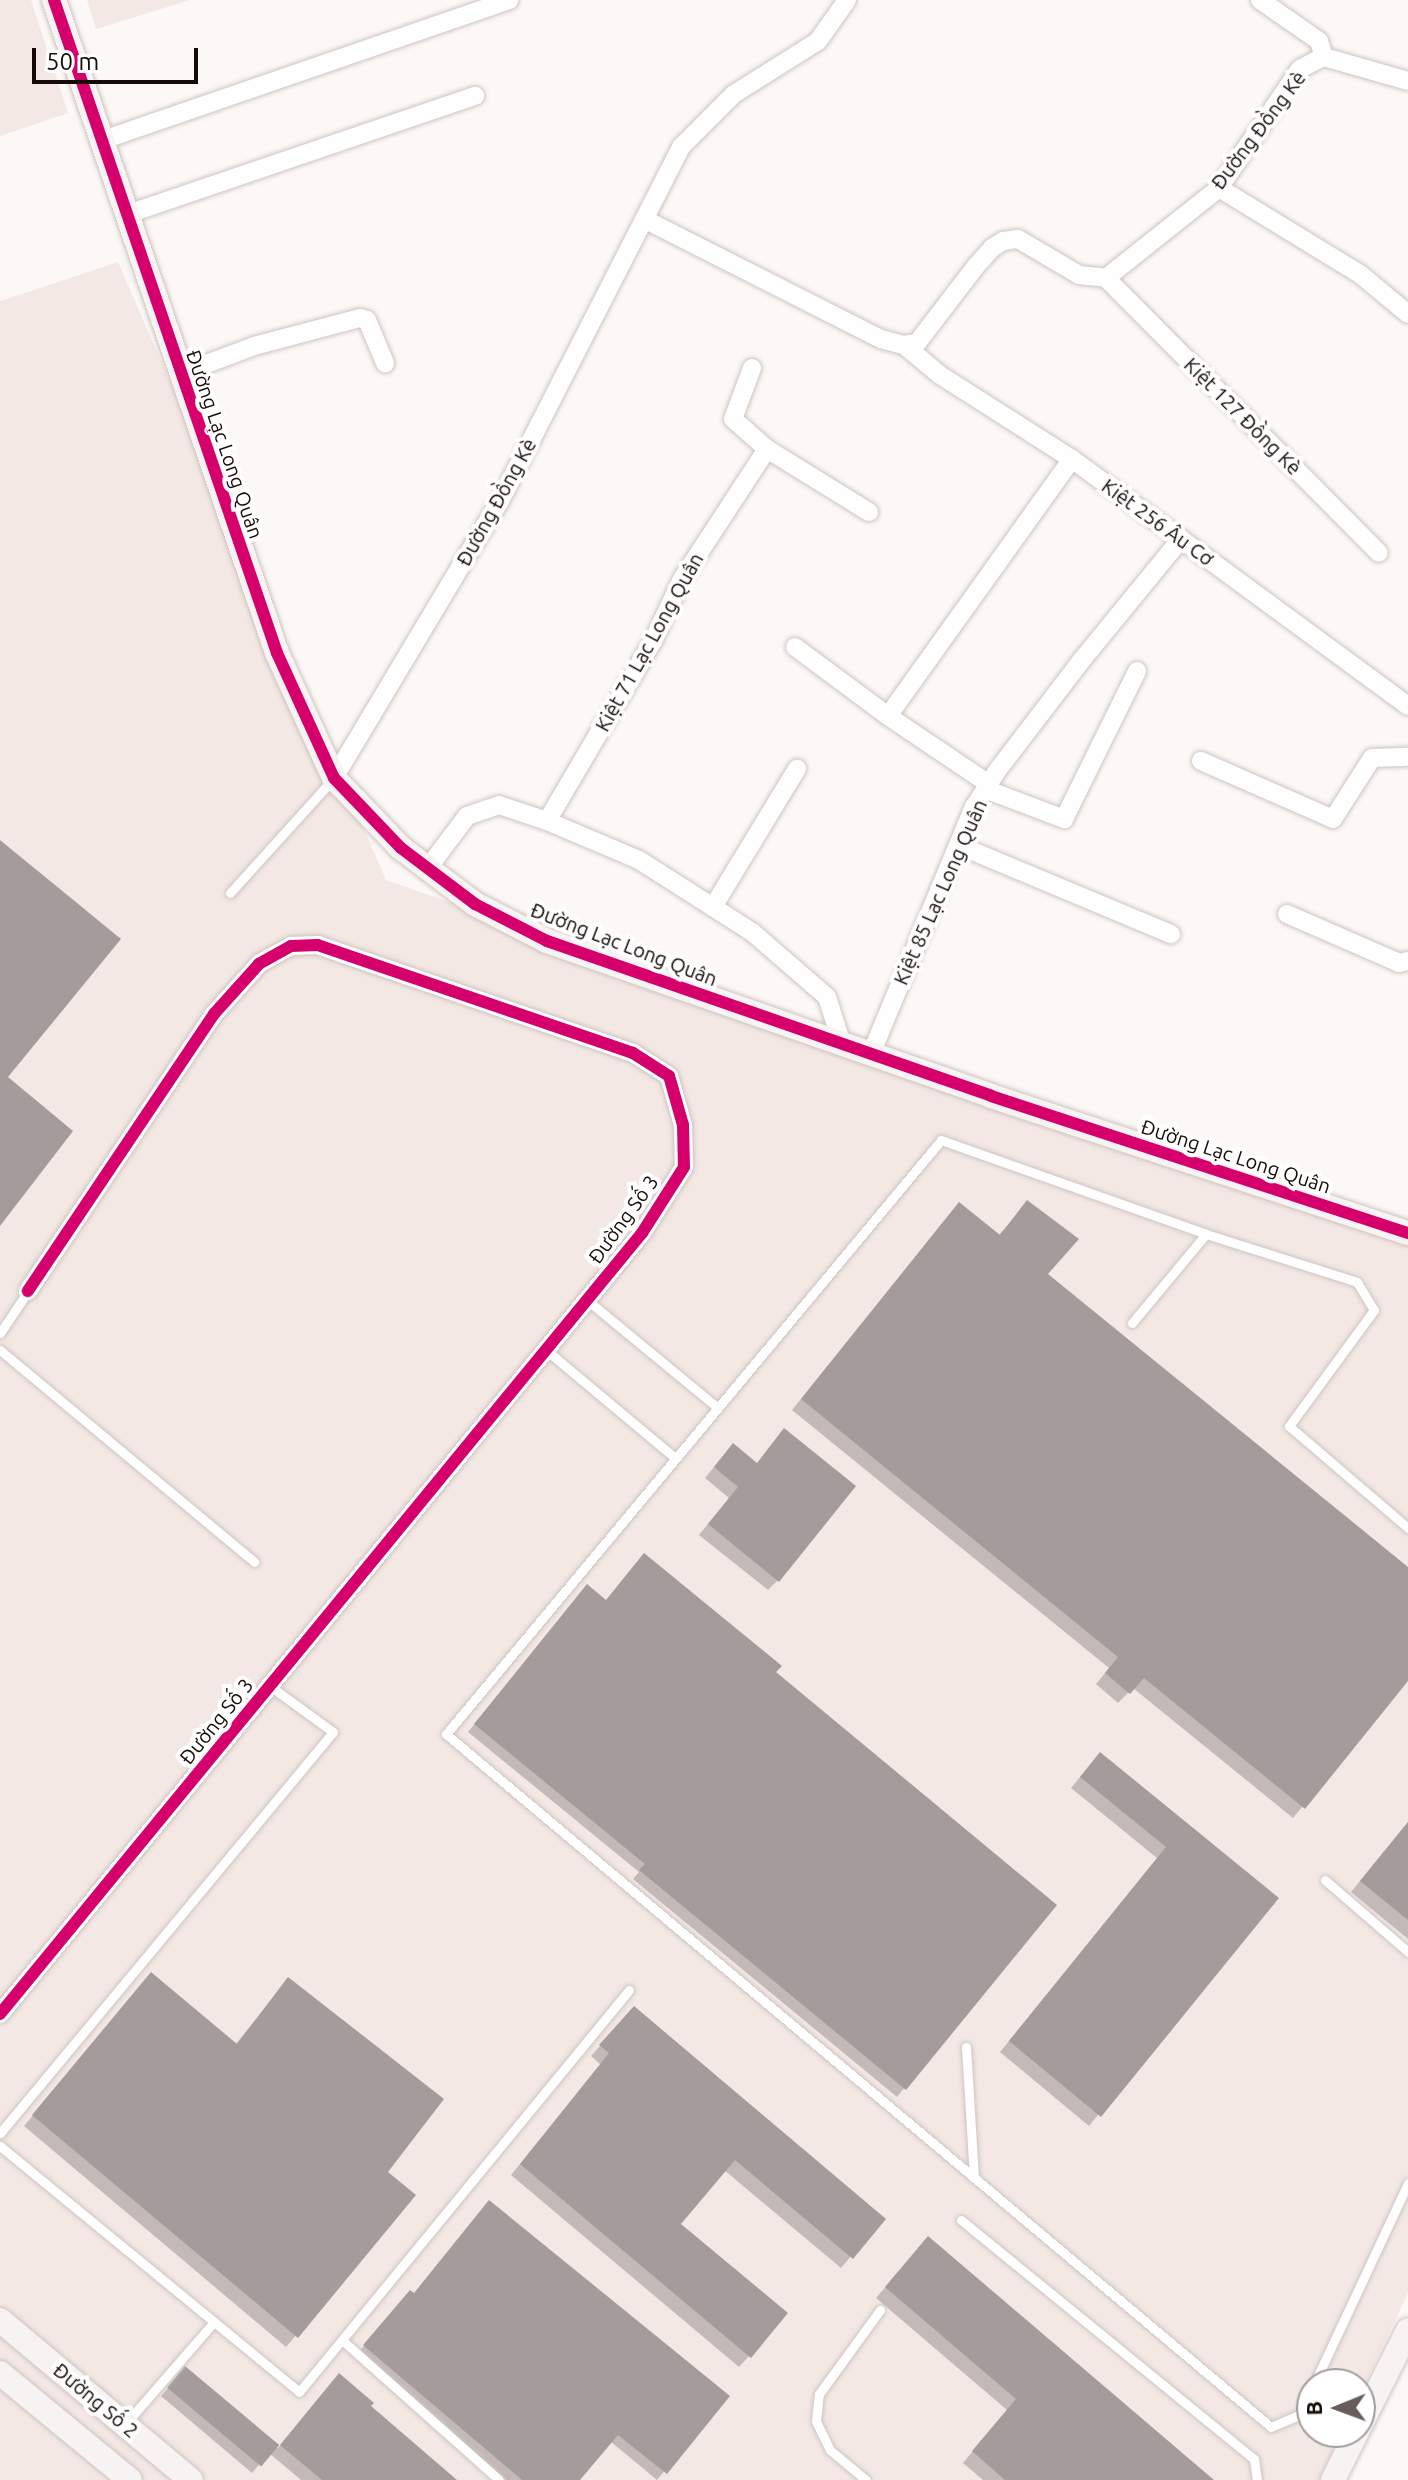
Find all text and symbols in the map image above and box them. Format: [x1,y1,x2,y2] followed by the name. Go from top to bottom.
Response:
[36,32,202,82] scale bar
[46,48,99,75] text: 50 m
[1206,66,1310,194] street label: Đường Đồng Kè
[181,347,269,541] street label: Đường Lạc Long Quân
[1179,352,1307,480] street label: Kiệt 127 Đồng Kè
[451,434,541,570] street label: Đường Đồng Kè
[1097,473,1219,571] street label: Kiệt 256 Âu Cơ
[590,549,708,735] street label: Kiệt 71 Lạc Long Quân
[888,796,992,988] street label: Kiệt 85 Lạc Long Quân
[527,897,721,991] street label: Đường Lạc Long Quân
[1138,1114,1334,1198] street label: Đường Lạc Long Quân
[583,1170,663,1268] street label: Đường Số 3
[174,1673,258,1769] street label: Đường Số 3
[49,2358,143,2442] street label: Đường Số 2
[1296,2368,1376,2448] north arrow
[1301,2401,1326,2416] text: B

